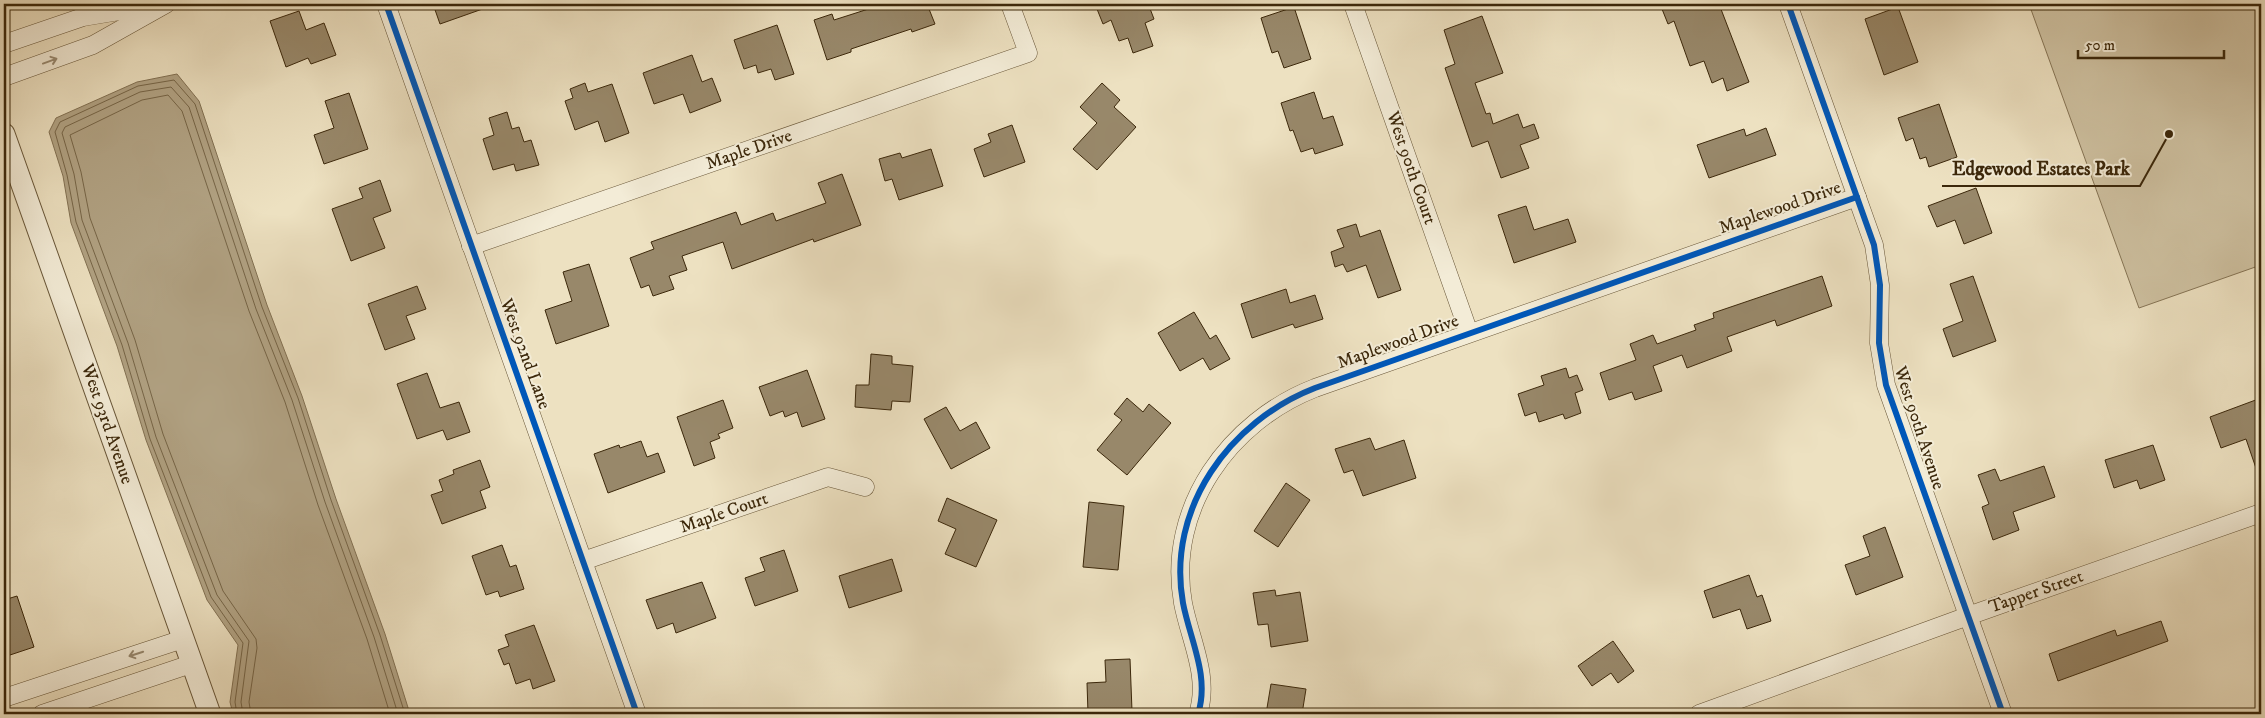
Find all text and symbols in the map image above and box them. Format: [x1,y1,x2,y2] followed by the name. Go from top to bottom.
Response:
[2078,28,2224,60] scale bar
[2085,36,2115,55] text: 50 m
[41,56,57,65] one-way arrow
[1381,108,1441,228] street label: West 90th Court
[703,125,795,175] street label: Maple Drive
[1942,152,2140,186] callout: Edgewood Estates Park
[1952,158,2131,181] text: Edgewood Estates Park
[1716,177,1844,239] street label: Maplewood Drive
[494,295,555,412] street label: West 92nd Lane
[1334,310,1462,374] street label: Maplewood Drive
[76,360,138,487] street label: West 93rd Avenue
[1888,363,1949,492] street label: West 90th Avenue
[677,488,771,538] street label: Maple Court
[1986,566,2086,618] street label: Tapper Street
[129,650,145,659] one-way arrow

